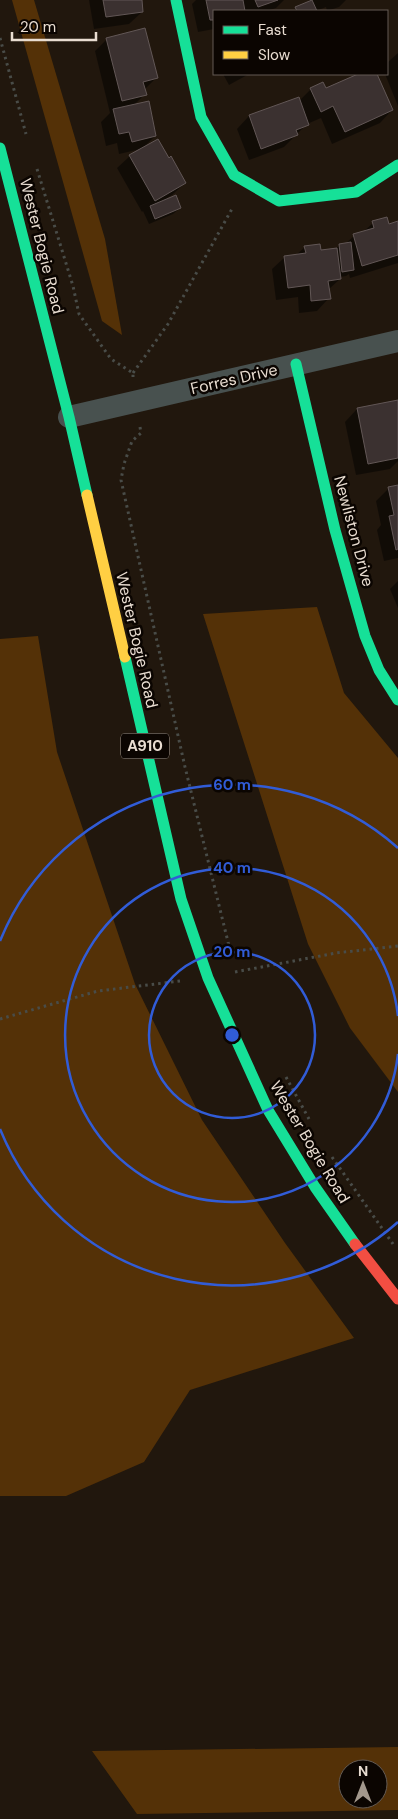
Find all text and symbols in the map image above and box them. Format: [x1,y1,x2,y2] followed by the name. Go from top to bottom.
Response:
[12,10,96,42] scale bar
[213,10,388,75] legend
[20,17,56,37] text: 20 m
[258,20,287,40] text: Fast
[258,45,291,65] text: Slow
[15,176,69,316] street label: Wester Bogie Road
[189,359,279,399] street label: Forres Drive
[329,473,379,589] street label: Newliston Drive
[111,570,163,710] street label: Wester Bogie Road
[121,734,169,758] road number: A910
[213,775,251,795] text: 60 m
[213,858,251,878] text: 40 m
[214,942,250,962] text: 20 m
[223,1026,241,1044] centre of rings
[265,1077,355,1207] street label: Wester Bogie Road
[338,1759,388,1809] north arrow
[358,1762,368,1780] text: N

